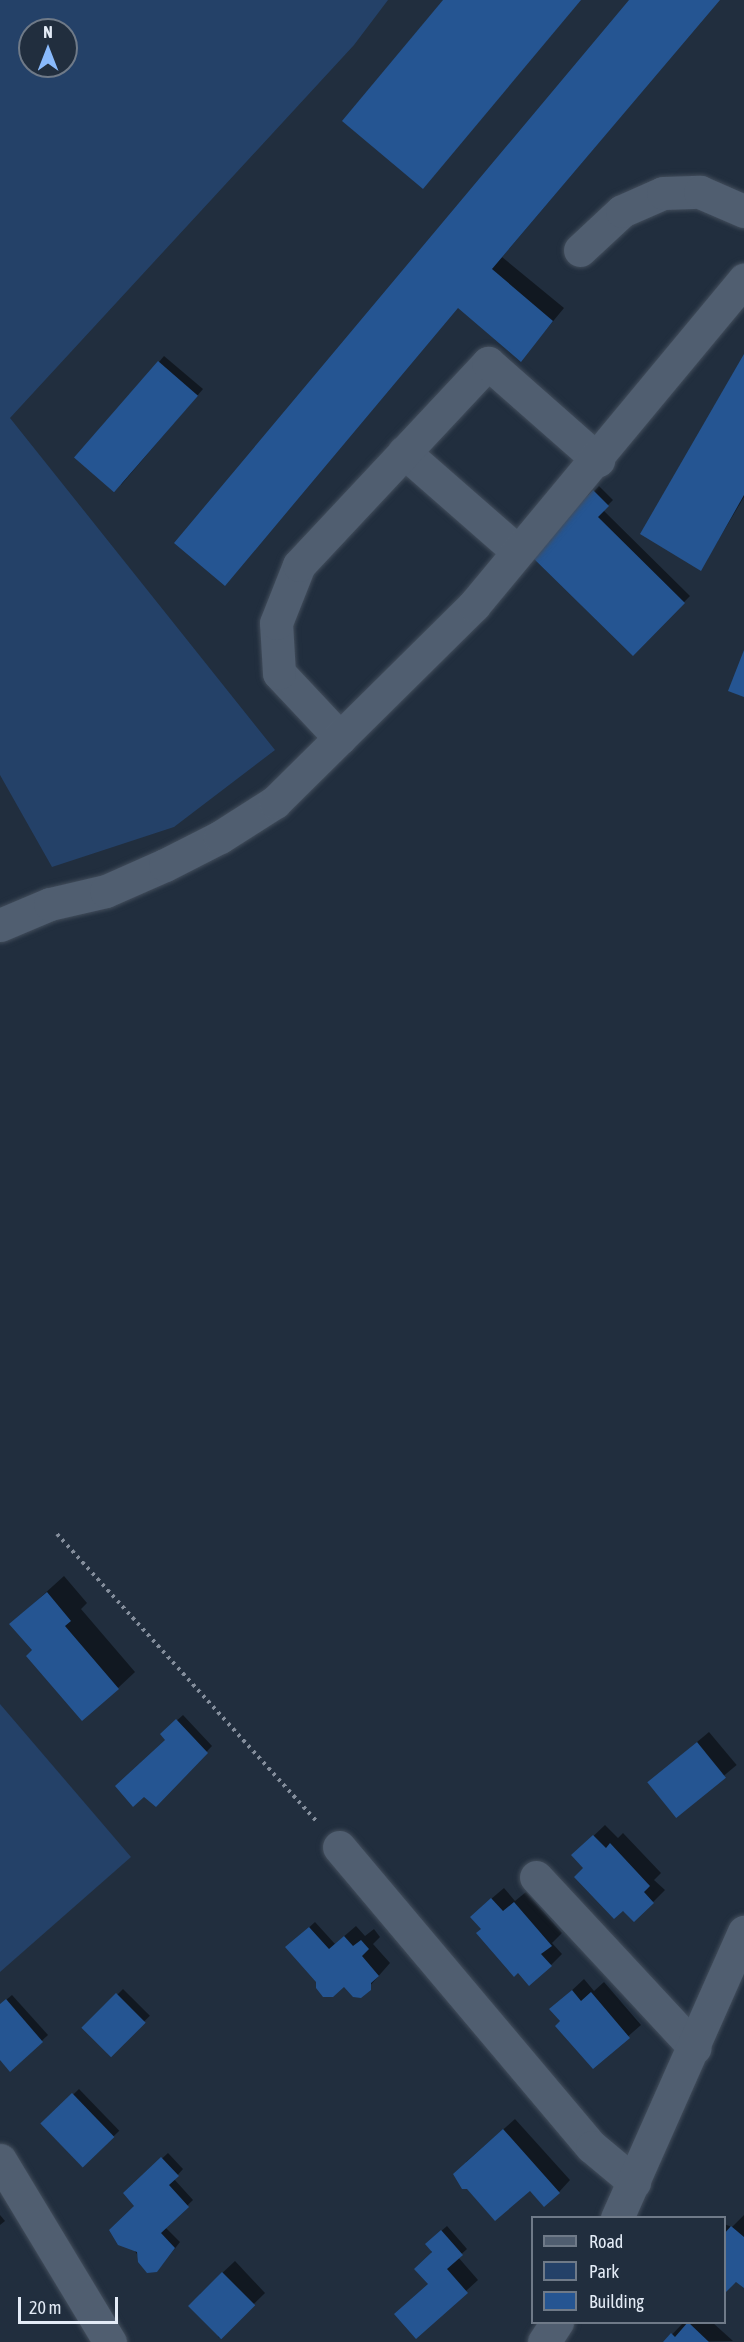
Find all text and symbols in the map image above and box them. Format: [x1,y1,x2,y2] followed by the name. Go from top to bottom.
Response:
[18,18,78,78] north arrow
[43,23,53,41] text: N
[531,2216,726,2324] legend
[589,2231,623,2252] text: Road
[589,2261,619,2282] text: Park
[21,2285,122,2323] scale bar
[589,2291,644,2312] text: Building
[29,2297,61,2318] text: 20 m

